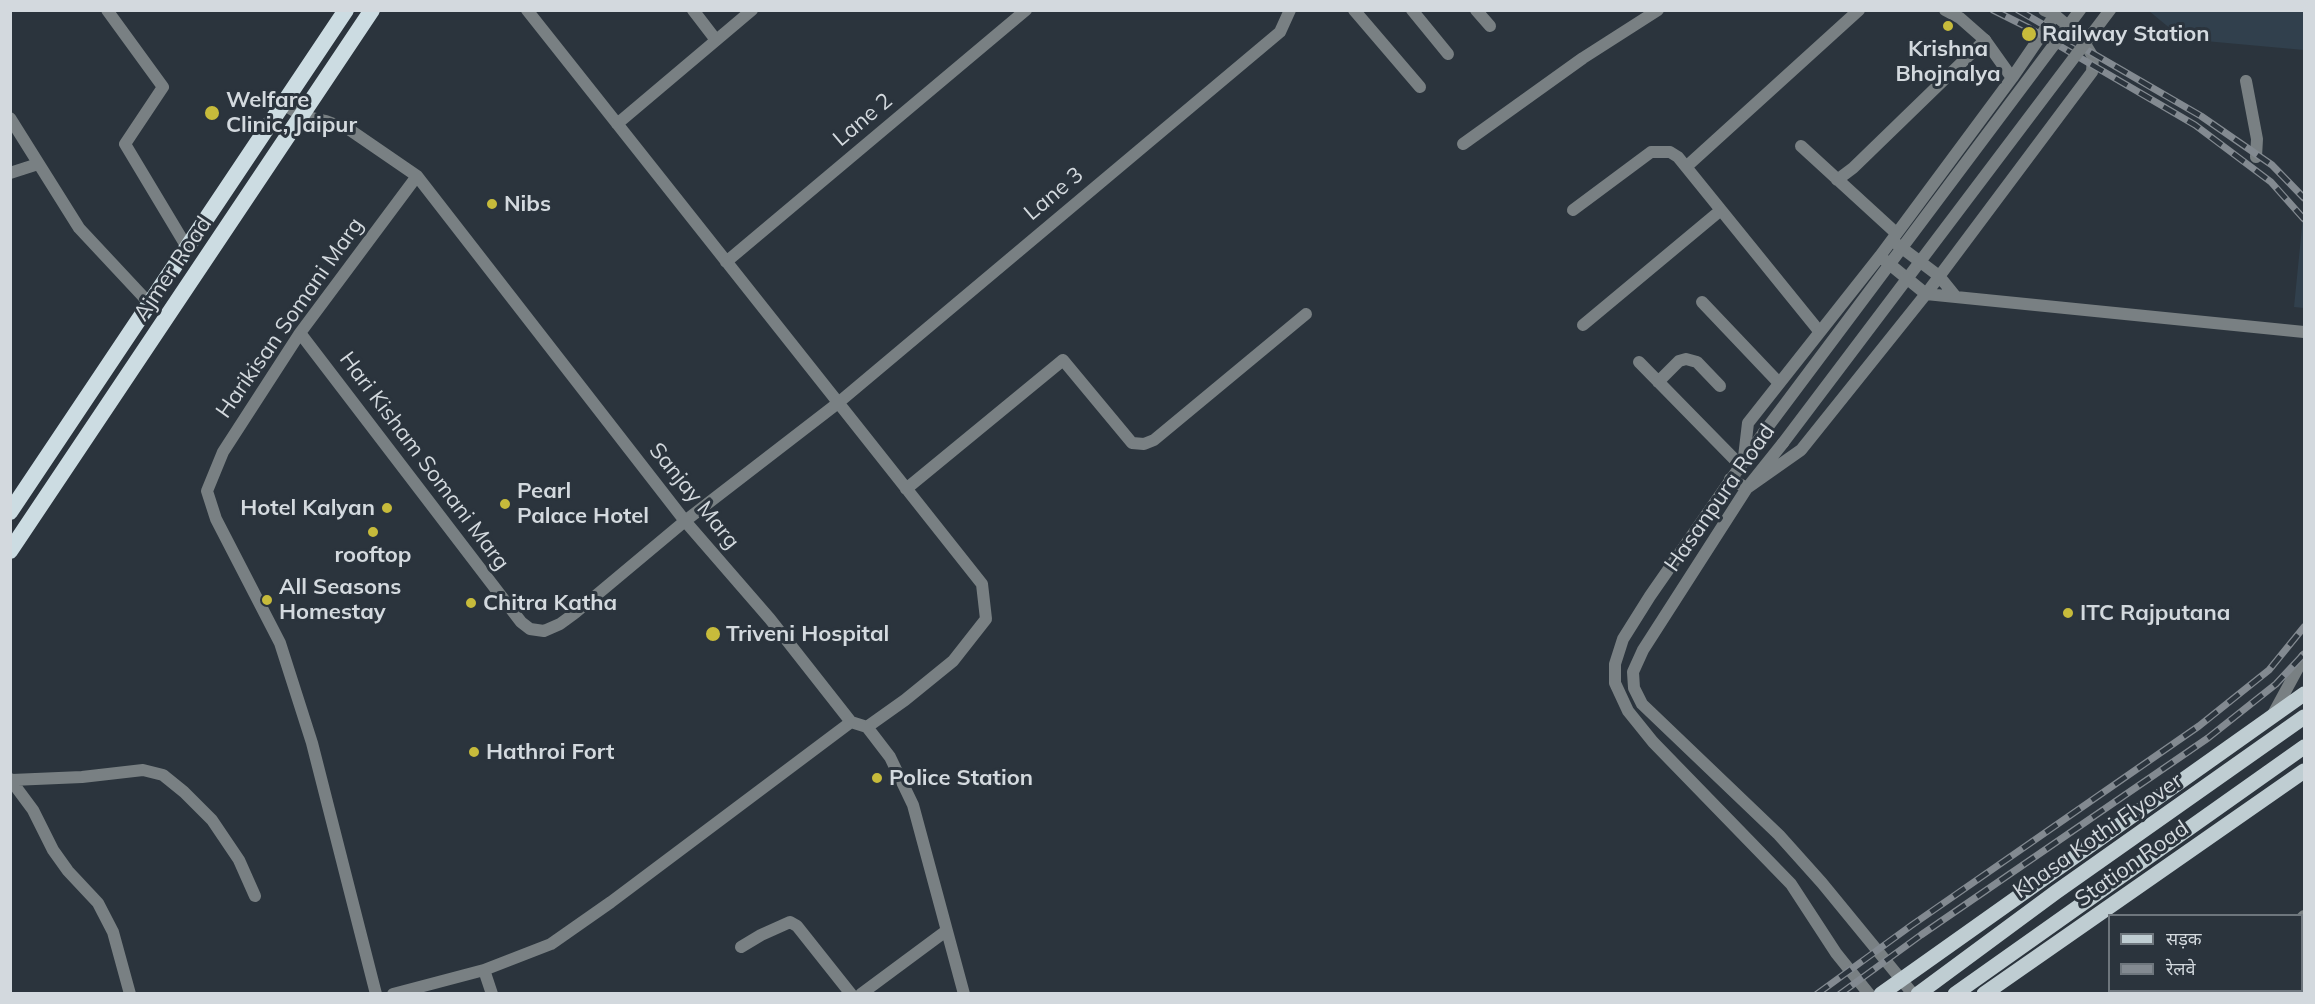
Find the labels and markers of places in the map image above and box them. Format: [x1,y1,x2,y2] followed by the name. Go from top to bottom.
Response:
[1941,19,1955,33] marker: Krishna Bhojnalya
[2042,21,2210,47] place label: Railway Station
[2020,25,2038,43] marker: Railway Station
[1895,36,2001,88] place label: Krishna Bhojnalya
[226,87,357,138] place label: Welfare Clinic, Jaipur
[203,104,221,122] marker: Welfare Clinic, Jaipur
[504,191,551,217] place label: Nibs
[485,197,499,211] marker: Nibs
[517,478,649,530] place label: Pearl Palace Hotel
[240,495,375,521] place label: Hotel Kalyan
[498,497,512,511] marker: Pearl Palace Hotel
[380,501,394,515] marker: Hotel Kalyan
[366,525,380,539] marker: rooftop
[335,542,411,568] place label: rooftop
[279,574,401,626] place label: All Seasons Homestay
[483,590,617,616] place label: Chitra Katha
[260,593,274,607] marker: All Seasons Homestay
[464,596,478,610] marker: Chitra Katha
[2080,600,2230,626] place label: ITC Rajputana
[2061,606,2075,620] marker: ITC Rajputana
[726,621,889,647] place label: Triveni Hospital
[704,625,722,643] marker: Triveni Hospital
[486,739,614,765] place label: Hathroi Fort
[467,745,481,759] marker: Hathroi Fort
[889,765,1033,791] place label: Police Station
[870,771,884,785] marker: Police Station

